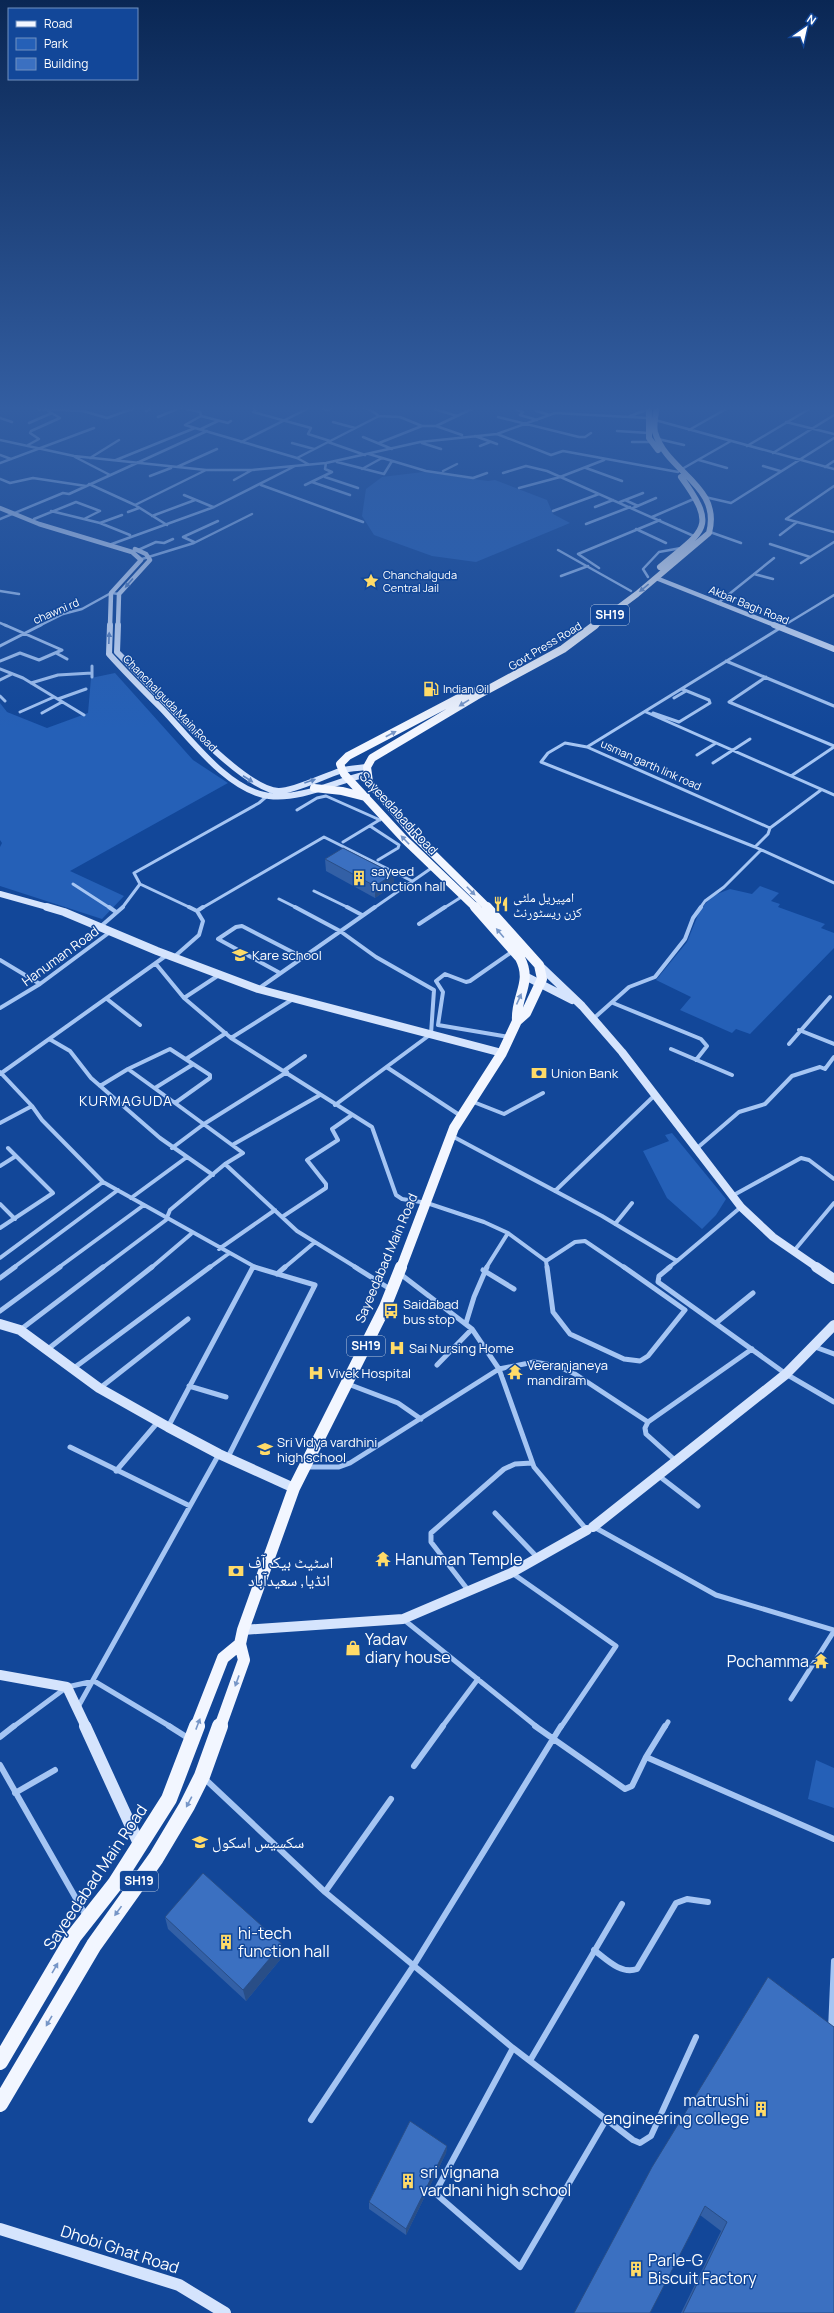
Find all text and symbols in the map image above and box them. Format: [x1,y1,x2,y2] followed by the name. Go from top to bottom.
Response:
[8,8,138,80] legend
[786,8,826,48] north arrow
[804,11,819,28] text: N
[44,15,72,32] text: Road
[44,35,69,52] text: Park
[44,55,88,72] text: Building
[383,567,457,595] place label: Chanchalguda Central Jail
[362,572,380,590] place icon: Chanchalguda Central Jail
[124,578,134,588] one-way arrow
[707,582,792,627] street label: Akbar Bagh Road
[638,584,649,593] one-way arrow
[30,594,81,627] street label: chawni rd
[591,605,629,625] road number: SH19
[505,618,584,673] street label: Govt Press Road
[106,632,113,644] one-way arrow
[120,651,221,754] street label: Chanchalguda Main Road
[422,680,440,698] fuel station icon: Indian Oil
[443,681,489,696] place label: Indian Oil
[458,700,470,707] one-way arrow
[385,730,397,737] one-way arrow
[599,736,704,793] street label: usman garth link road
[356,768,442,858] street label: Sayeedabad Road
[243,775,253,783] one-way arrow
[304,778,316,784] one-way arrow
[400,835,410,845] one-way arrow
[371,862,445,895] place label: sayeed function hall
[350,869,368,887] building icon: sayeed function hall
[466,886,476,896] one-way arrow
[513,888,583,921] place label: امپیریل ملٹی کزن ریسٹورنٹ
[492,895,510,913] restaurant icon: امپیریل ملٹی کزن ریسٹورنٹ
[18,922,102,990] street label: Hanuman Road
[495,928,504,939] one-way arrow
[231,946,249,964] school or university icon: Kare school
[252,946,322,964] place label: Kare school
[516,993,522,1005] one-way arrow
[530,1064,548,1082] bank icon: Union Bank
[551,1064,619,1082] place label: Union Bank
[79,1091,173,1110] district label: KURMAGUDA
[351,1190,421,1326] street label: Sayeedabad Main Road
[403,1295,459,1328] place label: Saidabad bus stop
[382,1302,400,1320] bus stop icon: Saidabad bus stop
[347,1336,385,1356] road number: SH19
[388,1339,406,1357] hospital icon: Sai Nursing Home
[409,1339,514,1357] place label: Sai Nursing Home
[527,1356,608,1389] place label: Veeranjaneya mandiram
[506,1363,524,1381] temple icon: Veeranjaneya mandiram
[307,1364,325,1382] hospital icon: Vivek Hospital
[328,1364,411,1382] place label: Vivek Hospital
[277,1433,377,1466] place label: Sri Vidya vardhini high school
[256,1440,274,1458] school or university icon: Sri Vidya vardhini high school
[395,1548,523,1570] place label: Hanuman Temple
[374,1550,392,1568] temple icon: Hanuman Temple
[248,1551,333,1591] place label: اسٹیٹ بیک آف انڈیا, سعیدآباد
[227,1562,245,1580] bank icon: اسٹیٹ بیک آف انڈیا, سعیدآباد
[365,1628,451,1668] place label: Yadav diary house
[344,1639,362,1657] shop icon: Yadav diary house
[727,1650,809,1672] place label: Pochamma
[812,1652,830,1670] temple icon: Pochamma
[233,1676,239,1688] one-way arrow
[196,1718,202,1730] one-way arrow
[185,1796,192,1808] one-way arrow
[38,1800,152,1954] street label: Sayeedabad Main Road
[212,1831,304,1853] place label: سکسیس اسکول
[191,1833,209,1851] school or university icon: سکسیس اسکول
[120,1871,158,1891] road number: SH19
[114,1906,122,1916] one-way arrow
[238,1922,330,1962] place label: hi-tech function hall
[217,1933,235,1951] building icon: hi-tech function hall
[52,1962,59,1974] one-way arrow
[45,2015,52,2027] one-way arrow
[604,2089,749,2129] place label: matrushi engineering college
[752,2100,770,2118] building icon: matrushi engineering college
[420,2161,571,2201] place label: sri vignana vardhani high school
[399,2172,417,2190] building icon: sri vignana vardhani high school
[58,2219,182,2279] street label: Dhobi Ghat Road
[648,2249,757,2289] place label: Parle-G Biscuit Factory
[627,2260,645,2278] building icon: Parle-G Biscuit Factory

